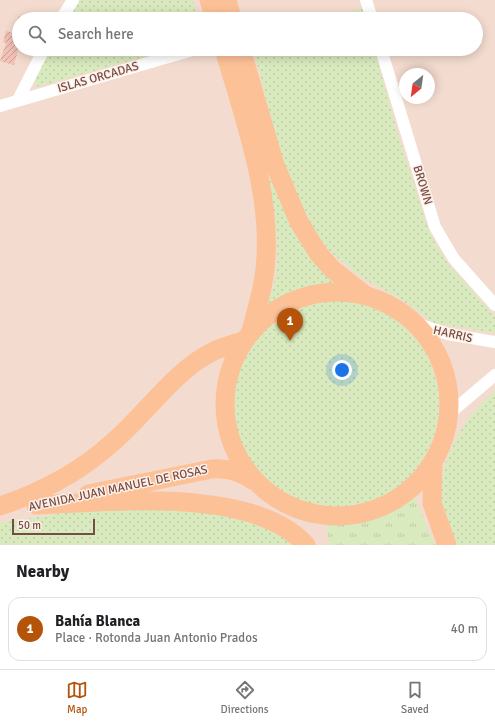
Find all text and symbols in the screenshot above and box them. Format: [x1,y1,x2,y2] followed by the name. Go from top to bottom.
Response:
[12,12,483,56] search box
[26,23,48,45] icon: search
[58,25,134,43] text: Search here
[56,59,141,96] street label: ISLAS ORCADAS
[399,68,435,104] north arrow
[409,164,436,207] street label: BROWN
[277,308,303,341] pin: 1
[432,323,474,346] street label: HARRIS
[332,360,352,380] your location
[27,462,209,515] street label: AVENIDA JUAN MANUEL DE ROSAS
[12,517,95,536] scale bar
[18,519,41,532] text: 50 m
[16,561,69,582] text: Nearby
[55,612,140,630] text: Bahía Blanca
[26,621,34,637] text: 1
[451,621,478,637] text: 40 m
[55,630,258,646] text: Place · Rotonda Juan Antonio Prados
[66,679,88,716] tab: Map
[221,679,269,716] tab: Directions
[401,679,429,716] tab: Saved

